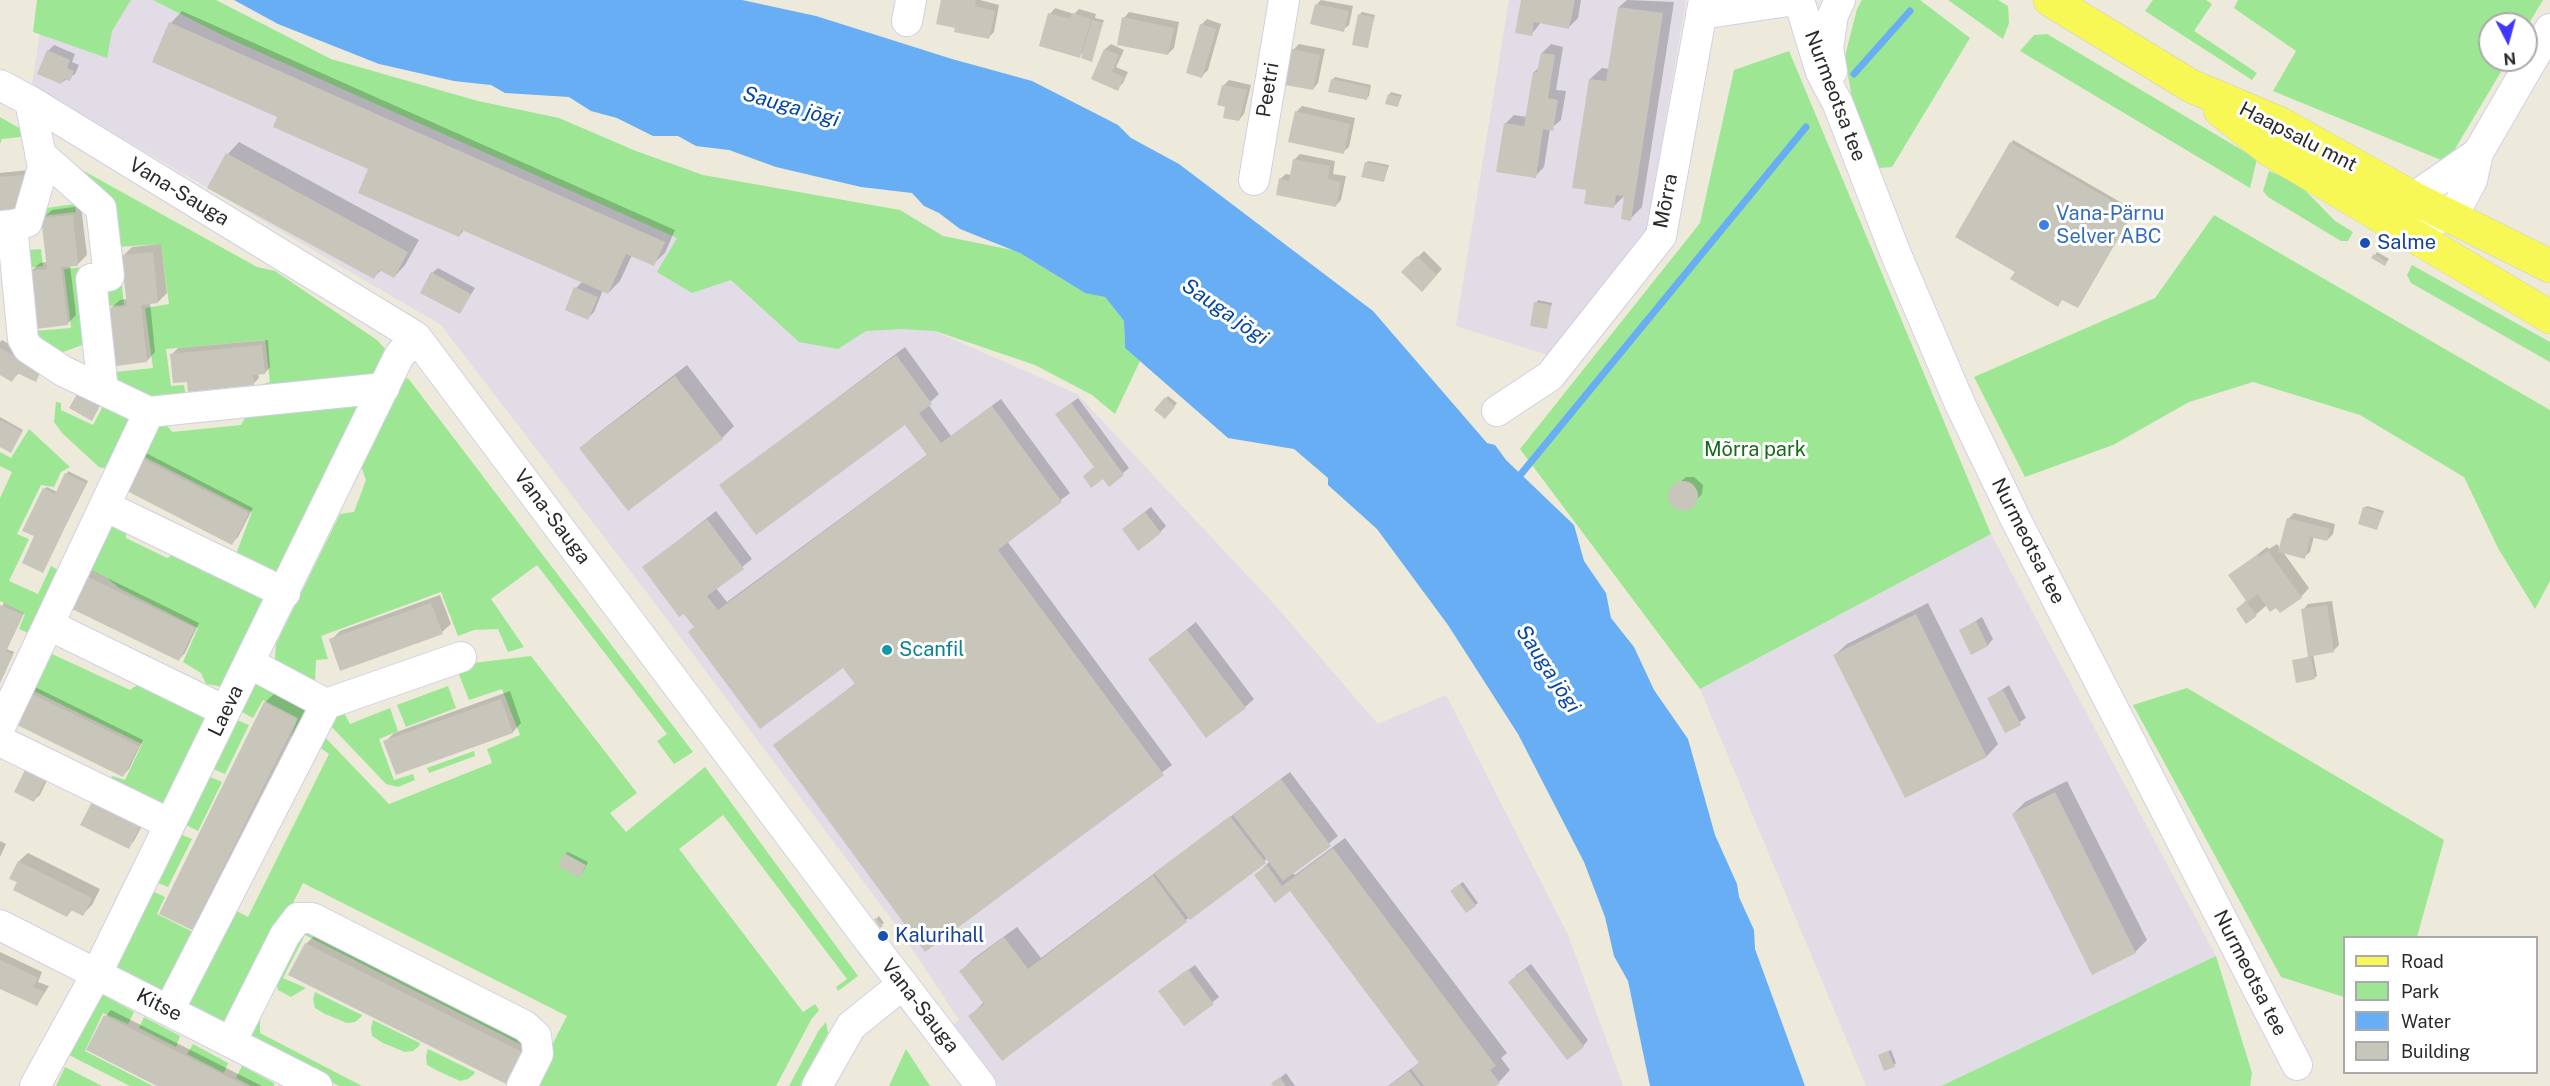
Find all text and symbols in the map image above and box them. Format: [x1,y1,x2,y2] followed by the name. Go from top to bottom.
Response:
[2478,12,2538,72] north arrow
[1799,27,1871,165] street label: Nurmeotsa tee
[2503,48,2517,69] text: N
[1252,61,1284,119] street label: Peetri
[740,81,842,133] water label: Sauga jõgi
[2235,97,2361,177] street label: Haapsalu mnt
[125,153,233,231] street label: Vana-Sauga
[1649,172,1683,230] street label: Mõrra
[2056,202,2164,249] place label: Vana-Pärnu Selver ABC
[2037,218,2051,232] marker: Vana-Pärnu Selver ABC
[2377,231,2436,255] place label: Salme
[2358,236,2372,250] marker: Salme
[1177,273,1273,351] water label: Sauga jõgi
[1704,438,1806,462] park label: Mõrra park
[509,465,595,569] street label: Vana-Sauga
[1986,474,2070,608] street label: Nurmeotsa tee
[1510,620,1586,718] water label: Sauga jõgi
[899,638,964,662] place label: Scanfil
[880,643,894,657] marker: Scanfil
[203,681,249,741] street label: Laeva
[2208,906,2292,1040] street label: Nurmeotsa tee
[895,924,984,948] place label: Kalurihall
[876,929,890,943] marker: Kalurihall
[2343,936,2538,1074] legend
[2401,951,2444,972] text: Road
[876,954,964,1058] street label: Vana-Sauga
[2401,981,2439,1002] text: Park
[132,983,186,1027] street label: Kitse
[2401,1011,2451,1032] text: Water
[2401,1041,2470,1062] text: Building

